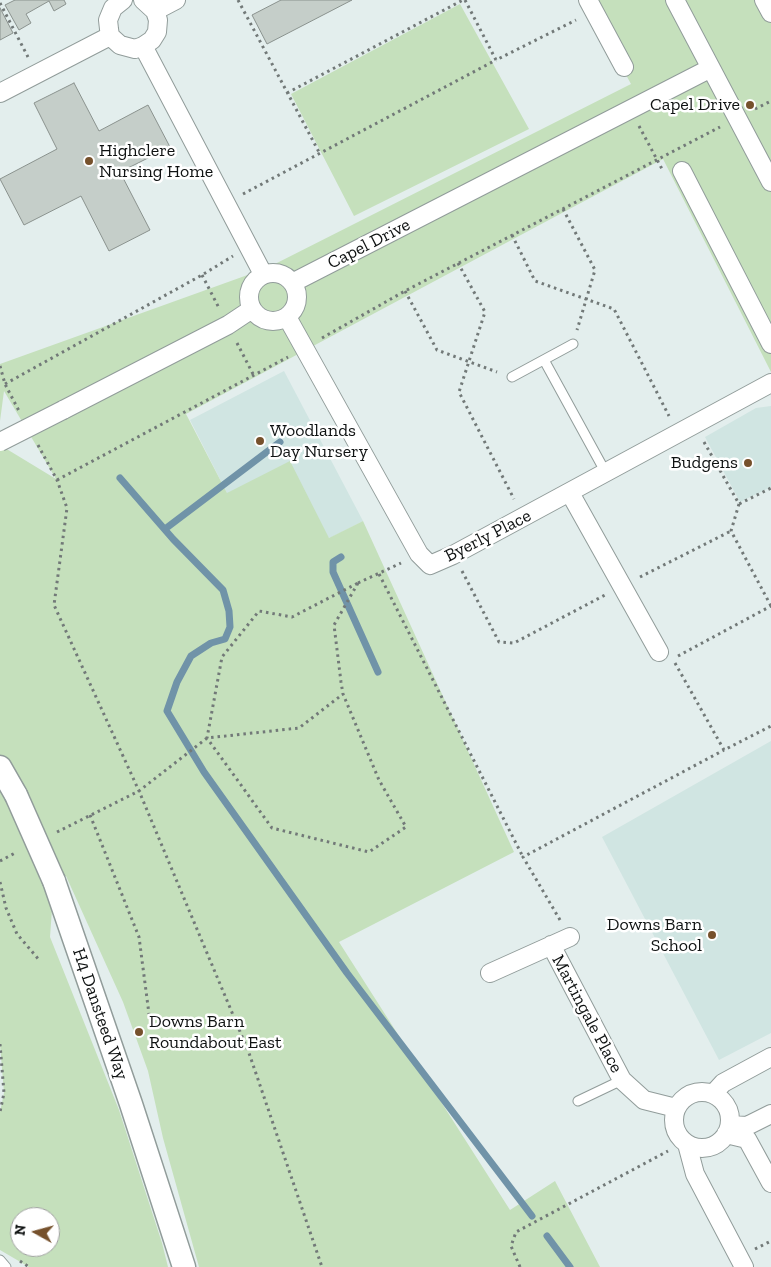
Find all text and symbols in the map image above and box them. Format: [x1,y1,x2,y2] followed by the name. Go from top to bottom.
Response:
[650,94,740,116] place label: Capel Drive
[744,99,756,111] marker: Capel Drive
[99,140,213,182] place label: Highclere Nursing Home
[83,155,95,167] marker: Highclere Nursing Home
[324,214,414,274] street label: Capel Drive
[270,420,368,462] place label: Woodlands Day Nursery
[254,435,266,447] marker: Woodlands Day Nursery
[671,452,738,474] place label: Budgens
[742,457,754,469] marker: Budgens
[441,505,535,567] street label: Byerly Place
[607,914,702,956] place label: Downs Barn School
[706,929,718,941] marker: Downs Barn School
[67,945,133,1083] street label: H4 Dansteed Way
[547,951,627,1077] street label: Martingale Place
[149,1011,282,1054] place label: Downs Barn Roundabout East
[133,1026,145,1038] marker: Downs Barn Roundabout East
[10,1207,60,1257] north arrow
[12,1224,30,1237] text: N

